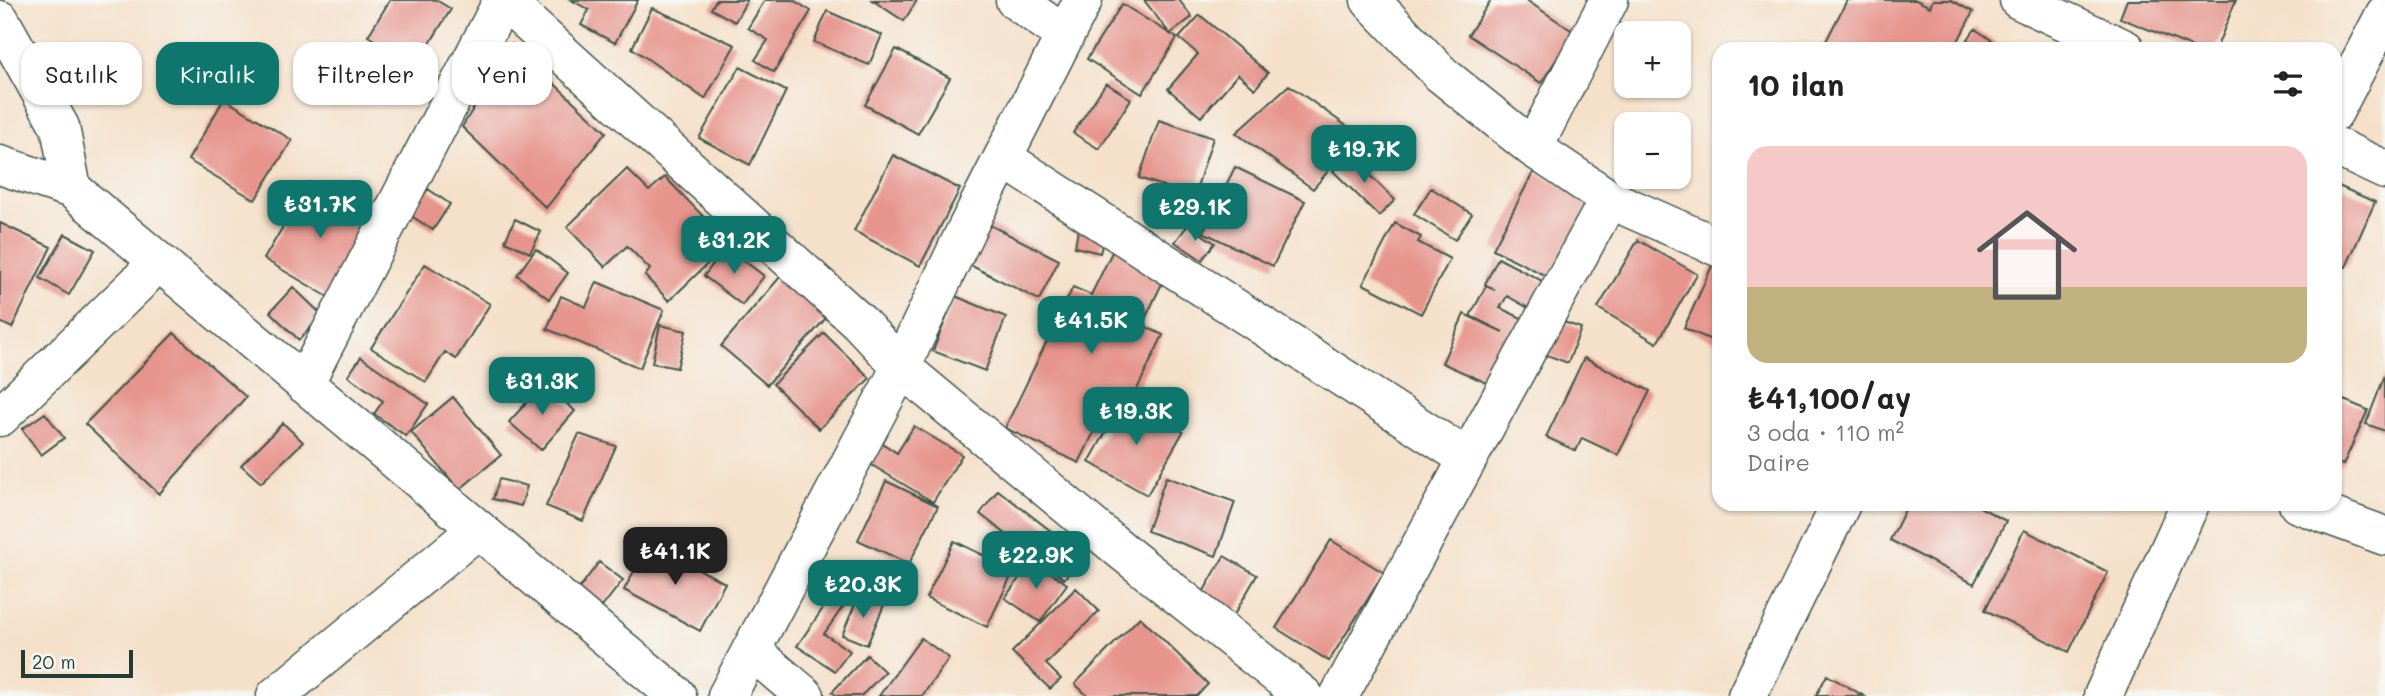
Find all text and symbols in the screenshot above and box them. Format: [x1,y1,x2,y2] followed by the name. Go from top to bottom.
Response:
[1614,21,1691,189] map controls
[1614,21,1691,98] button: +
[21,42,142,105] chip: Satılık
[156,42,279,105] chip: Kiralık
[293,42,438,105] chip: Filtreler
[452,42,552,105] chip: Yeni
[1747,64,1844,104] text: 10 ilan
[2269,65,2307,103] icon: filters
[1614,112,1691,189] button: −
[1307,125,1421,185] pin: ₺19.7K
[1327,133,1401,163] text: ₺19.7K
[263,180,377,240] pin: ₺31.7K
[1138,184,1252,243] pin: ₺29.1K
[283,188,357,218] text: ₺31.7K
[1158,191,1232,221] text: ₺29.1K
[1964,192,2090,318] icon: home
[677,216,791,276] pin: ₺31.2K
[697,224,771,254] text: ₺31.2K
[1034,296,1148,356] pin: ₺41.5K
[1054,304,1128,334] text: ₺41.5K
[485,358,599,417] pin: ₺31.3K
[505,365,579,395] text: ₺31.3K
[1747,377,1911,417] text: ₺41,100/ay
[1079,388,1193,447] pin: ₺19.3K
[1099,395,1173,425] text: ₺19.3K
[1747,417,1904,447] text: 3 oda · 110 m²
[1747,447,1810,477] text: Daire
[618,528,732,587] pin: ₺41.1K
[979,532,1093,591] pin: ₺22.9K
[639,535,711,565] text: ₺41.1K
[998,539,1074,569] text: ₺22.9K
[806,560,920,620] pin: ₺20.3K
[824,568,902,598] text: ₺20.3K
[21,647,133,679] scale bar
[32,649,76,674] text: 20 m

